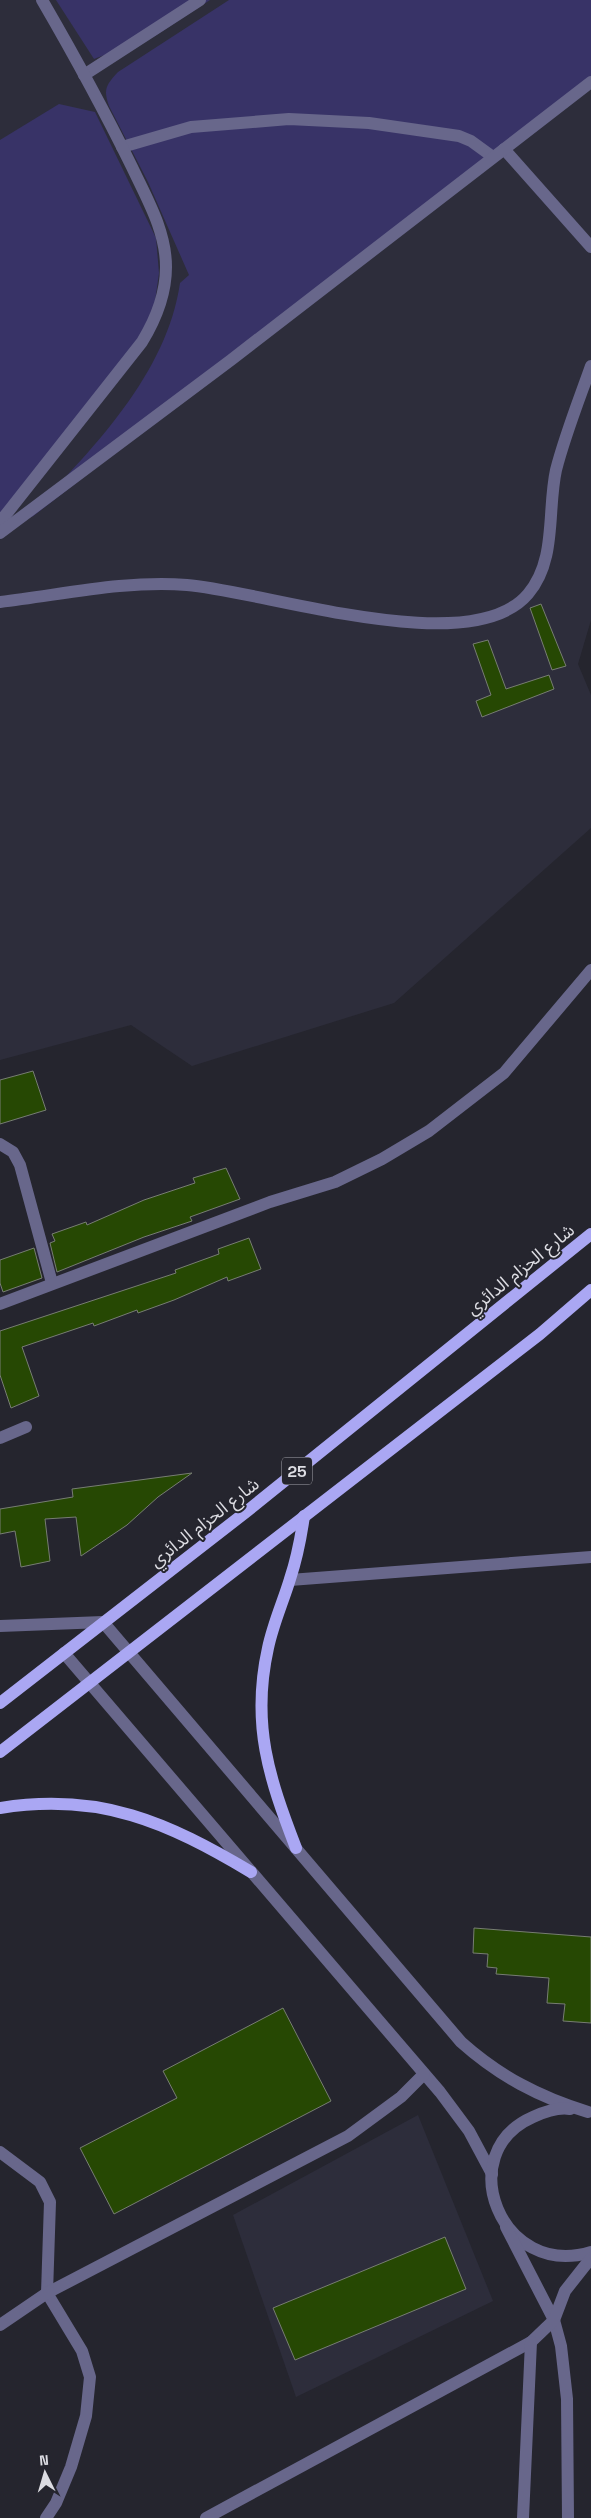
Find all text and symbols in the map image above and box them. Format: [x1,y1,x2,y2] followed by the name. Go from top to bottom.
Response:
[461,1218,581,1322] street label: شارع الحزام الدائري
[282,1458,312,1484] road number: 25
[145,1472,265,1574] street label: شارع الحزام الدائري
[20,2448,70,2498] north arrow
[38,2451,49,2469] text: N

